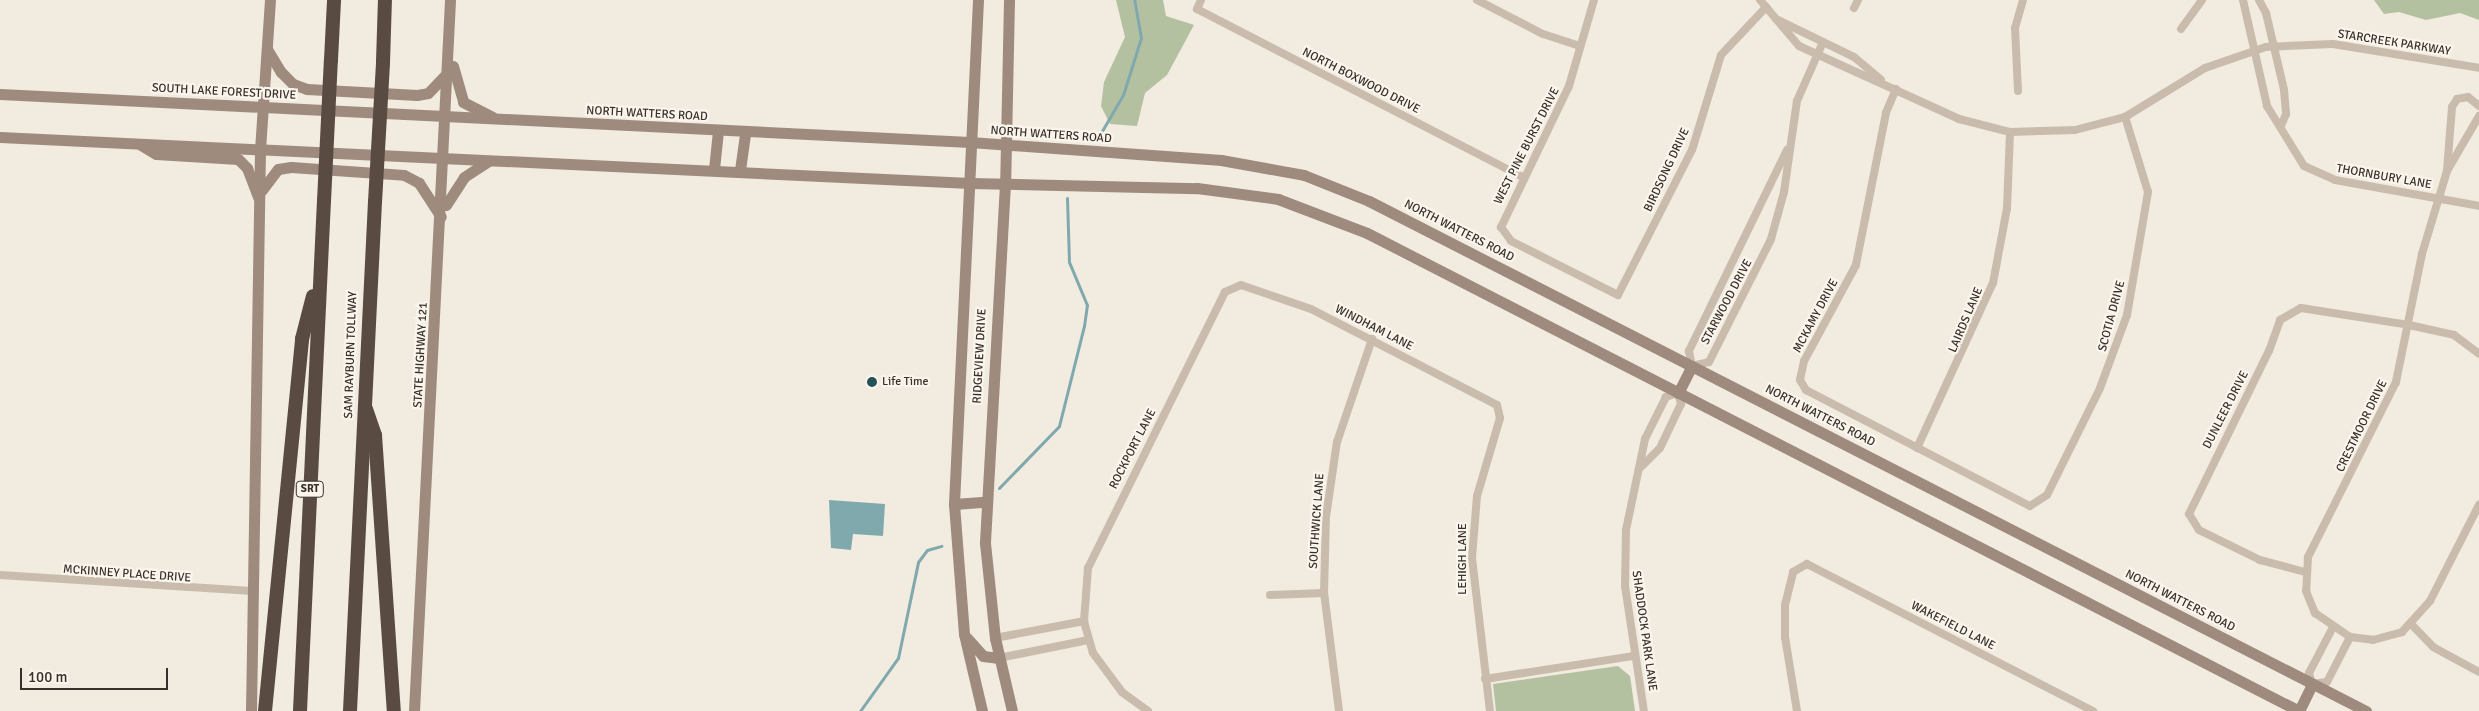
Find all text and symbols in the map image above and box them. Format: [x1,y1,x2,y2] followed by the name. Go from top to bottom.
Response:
[2337,27,2451,59] street label: STARCREEK PARKWAY
[1300,45,1422,117] street label: NORTH BOXWOOD DRIVE
[152,81,296,103] street label: SOUTH LAKE FOREST DRIVE
[1491,85,1563,207] street label: WEST PINE BURST DRIVE
[586,104,708,124] street label: NORTH WATTERS ROAD
[990,124,1112,146] street label: NORTH WATTERS ROAD
[1641,126,1693,214] street label: BIRDSONG DRIVE
[2335,162,2433,192] street label: THORNBURY LANE
[1402,197,1516,265] street label: NORTH WATTERS ROAD
[1698,257,1756,347] street label: STARWOOD DRIVE
[1790,277,1842,355] street label: MCKAMY DRIVE
[2096,279,2128,353] street label: SCOTIA DRIVE
[1946,285,1986,355] street label: LAIRDS LANE
[342,291,360,419] street label: SAM RAYBURN TOLLWAY
[411,302,431,408] street label: STATE HIGHWAY 121
[1332,302,1416,354] street label: WINDHAM LANE
[970,308,990,404] street label: RIDGEVIEW DRIVE
[2200,369,2252,451] street label: DUNLEER DRIVE
[882,375,929,389] place label: Life Time
[866,376,878,388] marker: Life Time
[2333,378,2391,474] street label: CRESTMOOR DRIVE
[1763,382,1877,450] street label: NORTH WATTERS ROAD
[1107,407,1159,491] street label: ROCKPORT LANE
[1306,473,1328,569] street label: SOUTHWICK LANE
[295,480,325,498] road number: SRT
[1456,523,1470,595] street label: LEHIGH LANE
[62,562,192,586] street label: MCKINNEY PLACE DRIVE
[2123,567,2237,635] street label: NORTH WATTERS ROAD
[1628,570,1660,692] street label: SHADDOCK PARK LANE
[1908,599,1998,653] street label: WAKEFIELD LANE
[22,658,170,690] scale bar
[28,668,68,686] text: 100 m

